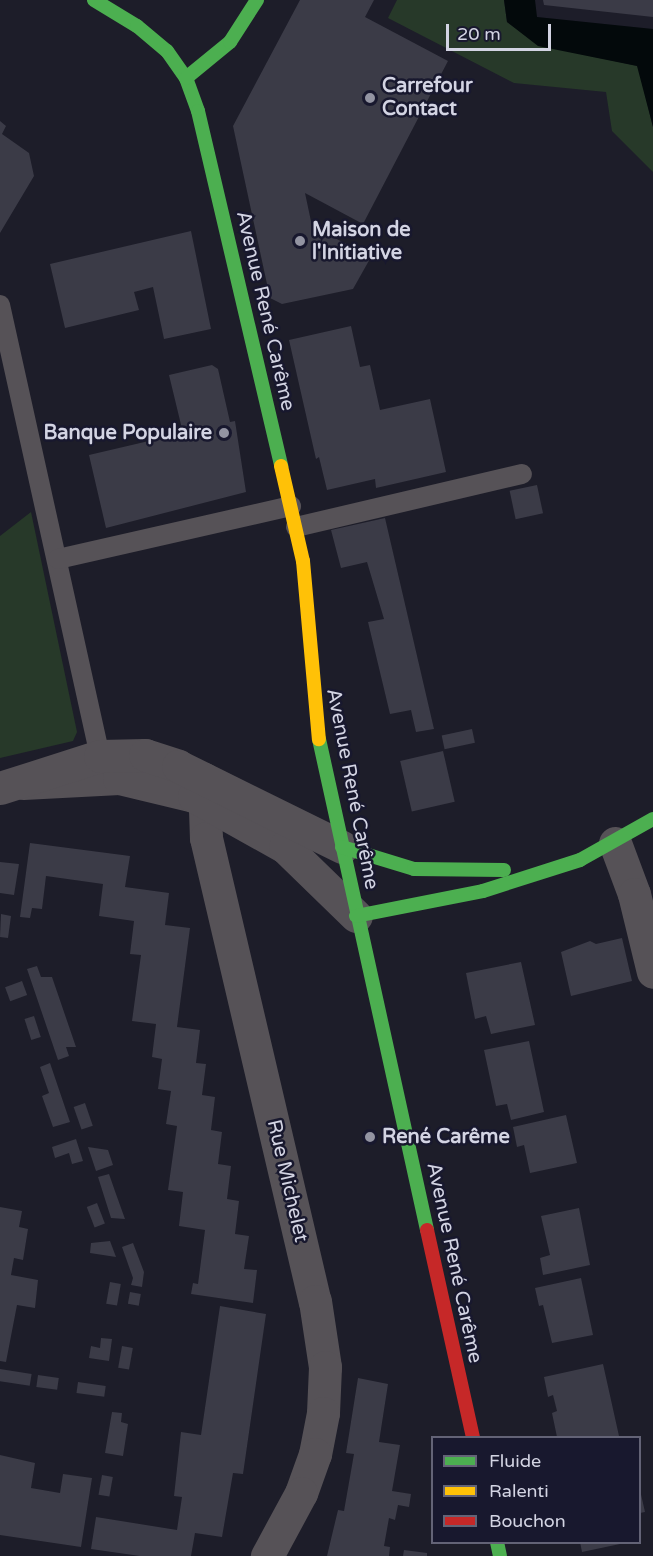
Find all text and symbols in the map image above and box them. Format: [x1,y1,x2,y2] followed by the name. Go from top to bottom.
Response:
[449,12,554,50] scale bar
[457,23,501,45] text: 20 m
[382,74,473,121] place label: Carrefour Contact
[363,91,377,105] marker: Carrefour Contact
[230,209,300,413] street label: Avenue René Carême
[312,218,411,265] place label: Maison de l'Initiative
[293,234,307,248] marker: Maison de l'Initiative
[43,421,212,445] place label: Banque Populaire
[217,426,231,440] marker: Banque Populaire
[321,686,383,892] street label: Avenue René Carême
[261,1117,313,1245] street label: Rue Michelet
[382,1125,510,1149] place label: René Carême
[363,1130,377,1144] marker: René Carême
[421,1160,487,1366] street label: Avenue René Carême
[431,1436,641,1544] legend
[489,1450,541,1472] text: Fluide
[489,1480,549,1502] text: Ralenti
[489,1510,566,1532] text: Bouchon

